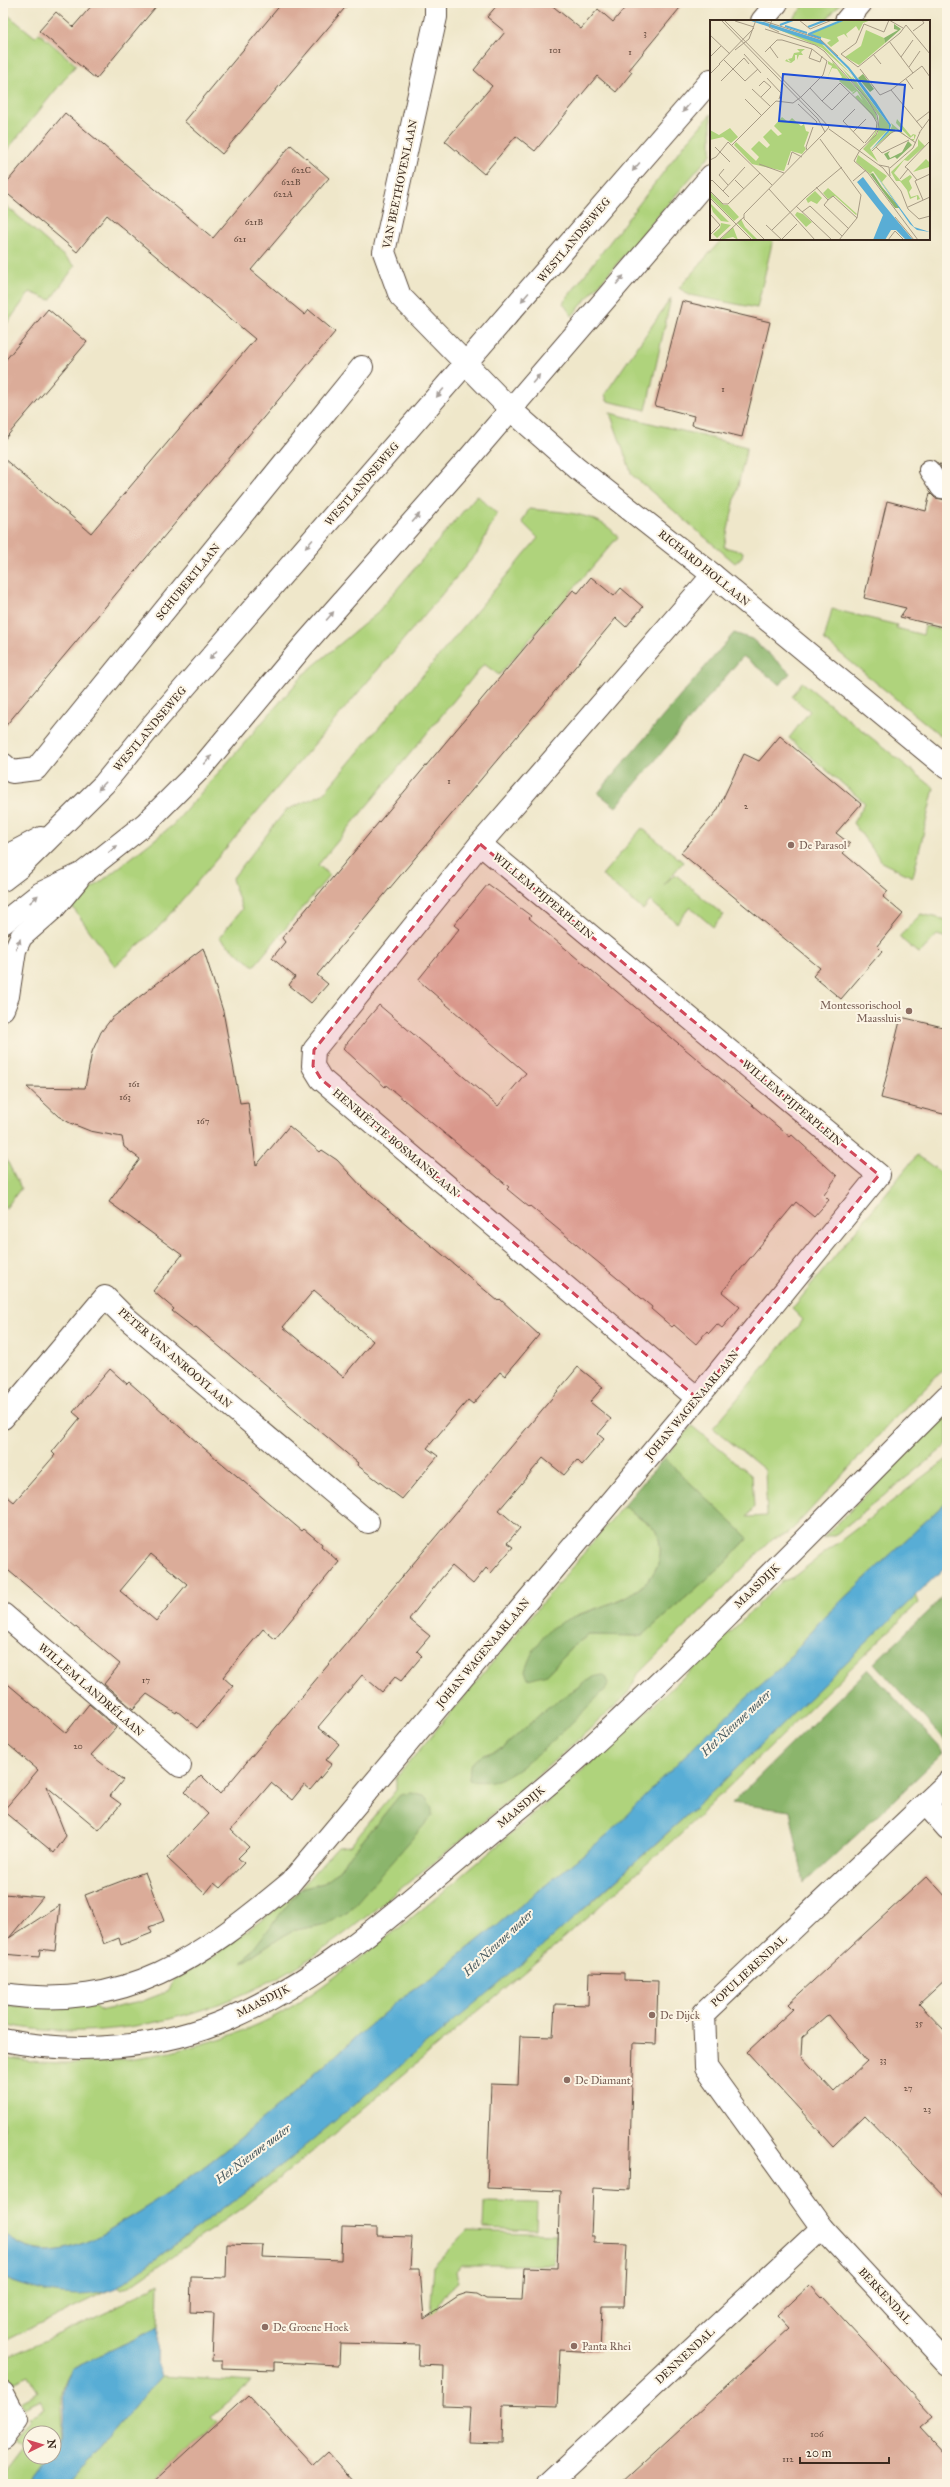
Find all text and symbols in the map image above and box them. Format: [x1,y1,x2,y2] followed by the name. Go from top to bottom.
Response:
[710,20,930,240] inset map
[643,27,647,38] house number: 3
[549,44,562,55] house number: 101
[628,46,632,57] house number: 1
[682,103,691,114] one-way arrow
[380,118,420,251] street label: VAN BEETHOVENLAAN
[632,161,641,172] one-way arrow
[291,164,311,175] house number: 622C
[281,176,301,187] house number: 622B
[273,188,293,199] house number: 622A
[535,195,613,285] street label: WESTLANDSEWEG
[245,216,263,227] house number: 621B
[234,233,247,244] house number: 621
[616,275,625,286] one-way arrow
[520,292,529,303] one-way arrow
[531,373,540,384] one-way arrow
[721,383,725,394] house number: 1
[436,388,445,398] one-way arrow
[322,440,402,528] street label: WESTLANDSEWEG
[411,513,420,523] one-way arrow
[656,527,752,609] street label: RICHARD HOLLAAN
[305,539,314,550] one-way arrow
[153,541,223,623] street label: SCHUBERTLAAN
[325,610,334,621] one-way arrow
[209,649,218,660] one-way arrow
[111,684,189,774] street label: WESTLANDSEWEG
[203,754,212,765] one-way arrow
[447,775,451,786] house number: 1
[97,781,107,791] one-way arrow
[744,800,749,811] house number: 2
[799,839,847,852] place label: De Parasol
[786,840,796,850] marker: De Parasol
[108,844,119,853] one-way arrow
[490,850,596,942] street label: WILLEM PIJPERPLEIN
[28,895,39,904] one-way arrow
[15,938,21,949] one-way arrow
[820,999,901,1025] place label: Montessorischool Maassluis
[904,1006,914,1016] marker: Montessorischool Maassluis
[739,1057,845,1149] street label: WILLEM PIJPERPLEIN
[128,1078,140,1089] house number: 161
[330,1085,463,1200] street label: HENRIËTTE BOSMANSLAAN
[119,1091,131,1102] house number: 163
[197,1115,210,1126] house number: 167
[116,1305,234,1411] street label: PETER VAN ANROOYLAAN
[642,1348,742,1464] street label: JOHAN WAGENAARLAAN
[732,1560,784,1612] street label: MAASDIJK
[433,1596,533,1712] street label: JOHAN WAGENAARLAAN
[36,1640,147,1739] street label: WILLEM LANDRÉLAAN
[142,1674,150,1685] house number: 17
[697,1686,775,1760] water label: Het Nieuwe water
[73,1740,83,1751] house number: 20
[495,1783,549,1831] street label: MAASDIJK
[459,1906,537,1980] water label: Het Nieuwe water
[708,1932,790,2010] street label: POPULIERENDAL
[234,1982,293,2021] street label: MAASDIJK
[660,2009,701,2022] place label: De Dijck
[647,2010,657,2020] marker: De Dijck
[915,2017,924,2028] house number: 35
[879,2054,887,2065] house number: 33
[575,2074,631,2087] place label: De Diamant
[562,2075,572,2085] marker: De Diamant
[904,2082,913,2093] house number: 27
[923,2103,931,2114] house number: 23
[212,2121,294,2187] water label: Het Nieuwe water
[856,2265,914,2327] street label: BERKENDAL
[273,2321,349,2334] place label: De Groene Hoek
[260,2322,270,2332] marker: De Groene Hoek
[653,2325,717,2387] street label: DENNENDAL
[582,2340,631,2353] place label: Panta Rhei
[569,2341,579,2351] marker: Panta Rhei
[22,2425,62,2465] north arrow
[810,2428,824,2439] house number: 106
[45,2439,58,2450] text: N
[800,2439,889,2465] scale bar
[806,2446,832,2460] text: 20 m
[782,2453,794,2464] house number: 112

